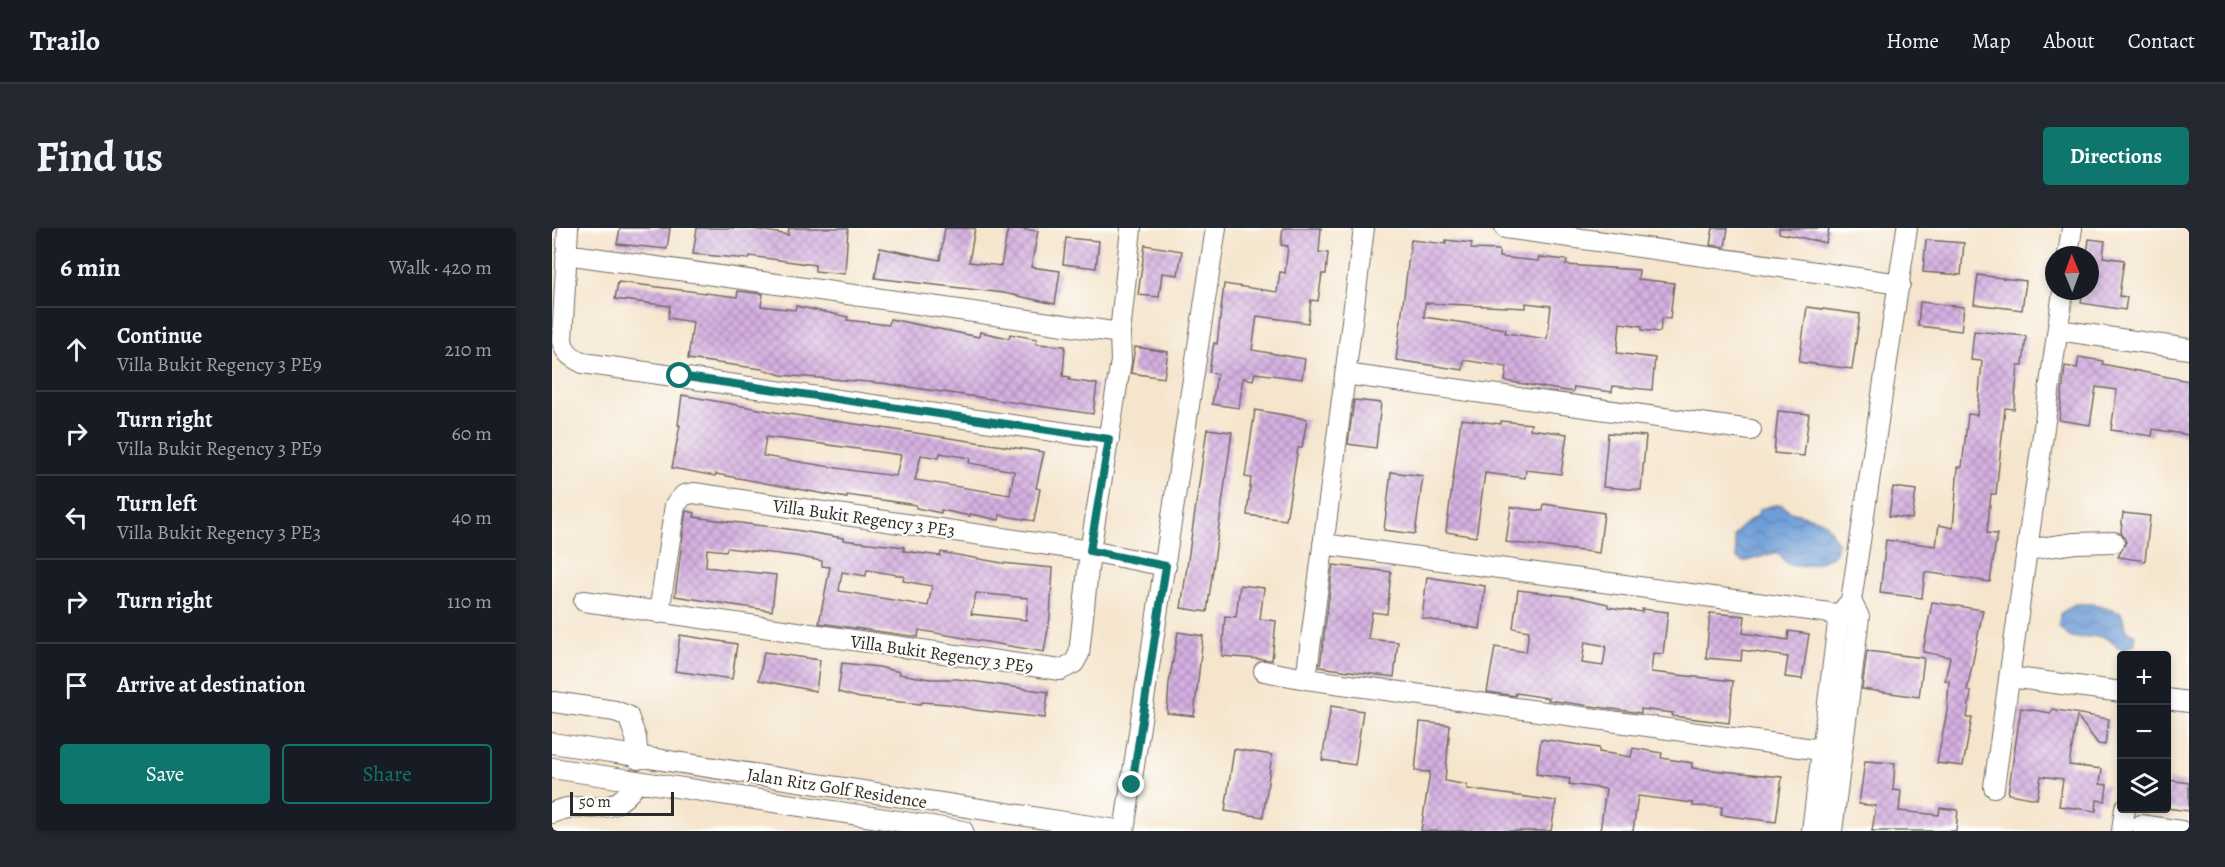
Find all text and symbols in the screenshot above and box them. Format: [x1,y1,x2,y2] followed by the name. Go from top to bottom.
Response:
[30,22,100,60] text: Trailo
[1886,27,1939,55] text: Home
[1972,27,2010,55] text: Map
[2043,27,2095,55] text: About
[2128,27,2195,55] text: Contact
[2043,127,2189,185] button: Directions
[36,128,163,185] text: Find us
[2045,246,2099,300] north arrow
[60,250,121,285] text: 6 min
[389,254,492,281] text: Walk · 420 m
[117,321,202,351] text: Continue
[60,333,93,366] icon: ahead
[444,336,492,363] text: 210 m
[117,351,322,378] text: Villa Bukit Regency 3 PE9
[666,362,692,388] route start
[117,405,213,435] text: Turn right
[60,417,93,450] icon: right
[452,420,492,447] text: 60 m
[117,435,322,462] text: Villa Bukit Regency 3 PE9
[117,489,197,519] text: Turn left
[770,493,957,543] street label: Villa Bukit Regency 3 PE3
[60,501,93,534] icon: left
[452,504,492,531] text: 40 m
[117,519,321,546] text: Villa Bukit Regency 3 PE3
[60,585,93,618] icon: right
[117,586,213,616] text: Turn right
[447,588,492,615] text: 110 m
[848,629,1035,679] street label: Villa Bukit Regency 3 PE9
[2117,651,2171,813] map controls
[2117,651,2171,705] button: +
[60,669,93,702] icon: arrive
[117,670,306,700] text: Arrive at destination
[2117,705,2171,759] button: −
[60,744,270,804] button: Save
[282,744,492,804] button: Share
[2117,759,2171,813] button: layers
[745,762,929,814] street label: Jalan Ritz Golf Residence
[1118,771,1144,797] route end
[570,789,674,816] scale bar
[579,791,611,813] text: 50 m

